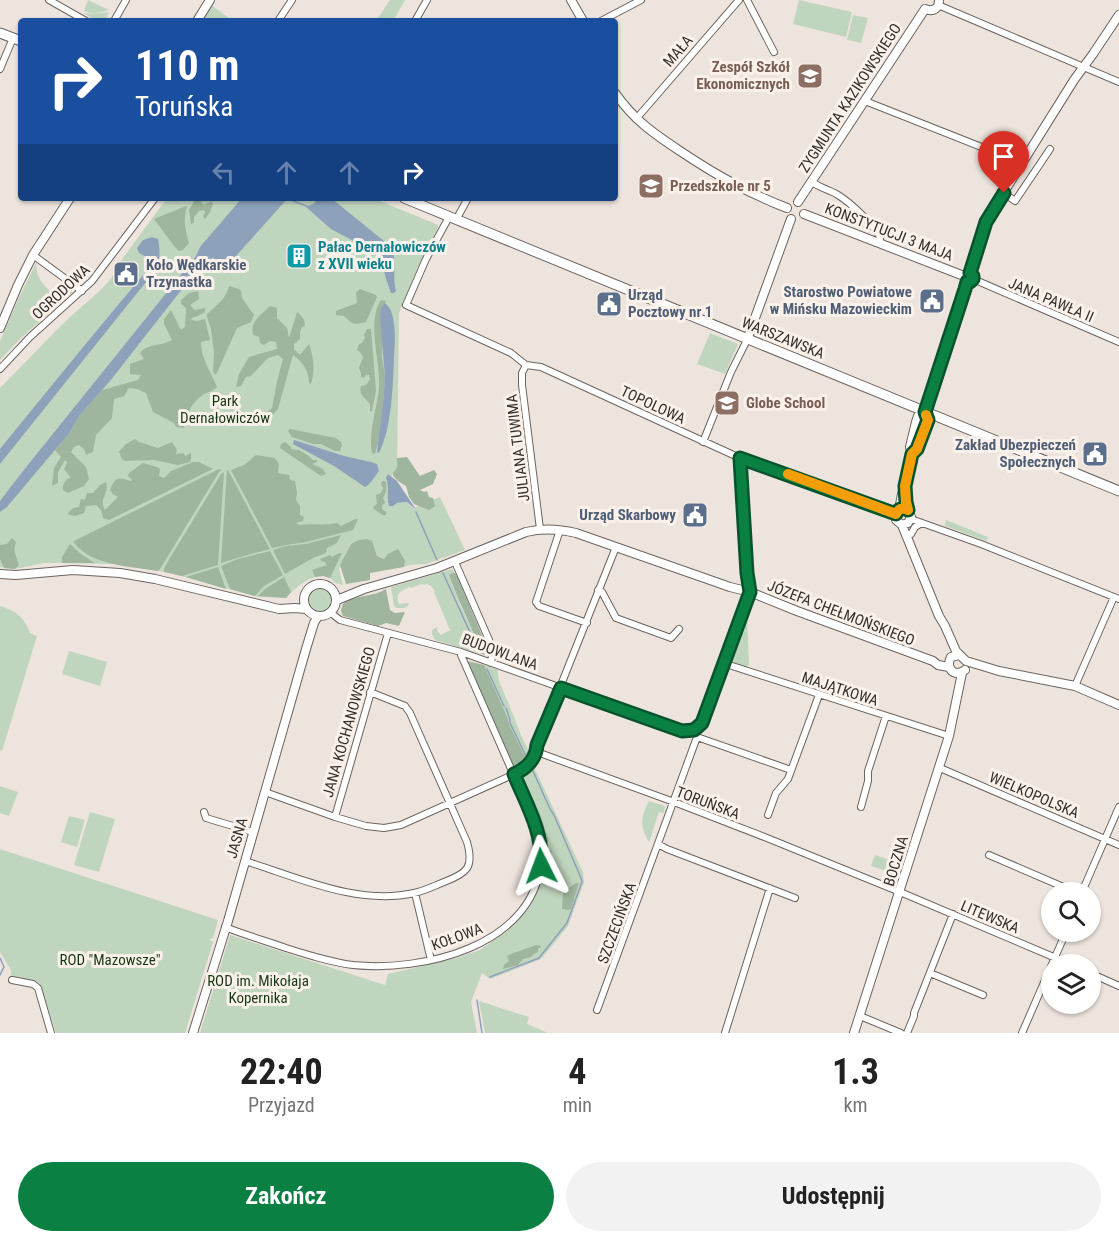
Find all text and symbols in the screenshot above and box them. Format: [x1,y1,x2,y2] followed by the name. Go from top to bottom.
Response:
[795,20,905,176] street label: ZYGMUNTA KAZIKOWSKIEGO
[659,31,697,70] street label: MAŁA
[135,41,240,90] text: 110 m
[36,42,114,120] icon: right
[696,58,790,93] place label: Zespół Szkół Ekonomicznych
[795,61,825,91] school or university icon: Zespół Szkół Ekonomicznych
[135,91,233,123] text: Toruńska
[978,131,1029,193] pin
[987,140,1020,173] icon: arrive
[207,156,240,189] icon: left
[270,156,303,189] icon: ahead
[333,156,366,189] icon: ahead
[396,156,429,189] icon: right
[636,171,666,201] school or university icon: Przedszkole nr 5
[670,177,771,195] place label: Przedszkole nr 5
[822,199,956,265] street label: KONSTYTUCJI 3 MAJA
[318,238,446,273] place label: Pałac Dernałowiczów z XVII wieku
[284,241,314,271] building icon: Pałac Dernałowiczów z XVII wieku
[146,256,247,291] place label: Koło Wędkarskie Trzynastka
[111,259,141,289] public building icon: Koło Wędkarskie Trzynastka
[28,261,94,323] street label: OGRODOWA
[1006,274,1096,326] street label: JANA PAWŁA II
[770,283,912,318] place label: Starostwo Powiatowe w Mińsku Mazowieckim
[628,286,712,321] place label: Urząd Pocztowy nr 1
[917,286,947,316] public building icon: Starostwo Powiatowe w Mińsku Mazowieckim
[594,289,624,319] public building icon: Urząd Pocztowy nr 1
[739,313,827,363] street label: WARSZAWSKA
[618,382,689,428] street label: TOPOLOWA
[712,388,742,418] school or university icon: Globe School
[180,392,270,427] park label: Park Dernałowiczów
[502,393,534,503] street label: JULIANA TUWIMA
[746,394,825,412] place label: Globe School
[955,436,1076,471] place label: Zakład Ubezpieczeń Społecznych
[1080,439,1110,469] public building icon: Zakład Ubezpieczeń Społecznych
[680,500,710,530] public building icon: Urząd Skarbowy
[579,506,676,524] place label: Urząd Skarbowy
[765,577,917,649] street label: JÓZEFA CHEŁMOŃSKIEGO
[460,630,541,674] street label: BUDOWLANA
[319,645,379,799] street label: JANA KOCHANOWSKIEGO
[799,668,881,710] street label: MAJĄTKOWA
[986,768,1082,822] street label: WIELKOPOLSKA
[674,783,743,824] street label: TORUŃSKA
[223,815,251,860] street label: JASNA
[880,833,912,888] street label: BOCZNA
[509,834,573,898] position arrow
[594,879,640,966] street label: SZCZECIŃSKA
[1041,882,1101,1014] map controls
[1041,882,1101,942] button: search
[958,897,1022,938] street label: LITEWSKA
[429,919,485,955] street label: KOŁOWA
[59,951,161,969] park label: ROD "Mazowsze"
[1041,954,1101,1014] button: layers
[207,972,309,1007] park label: ROD im. Mikołaja Kopernika
[240,1051,323,1093] text: 22:40
[568,1051,586,1093] text: 4
[832,1051,879,1093] text: 1.3
[248,1093,315,1117] text: Przyjazd
[563,1093,592,1117] text: min
[843,1093,868,1117] text: km
[18,1162,554,1231] button: Zakończ
[566,1162,1101,1231] button: Udostępnij

